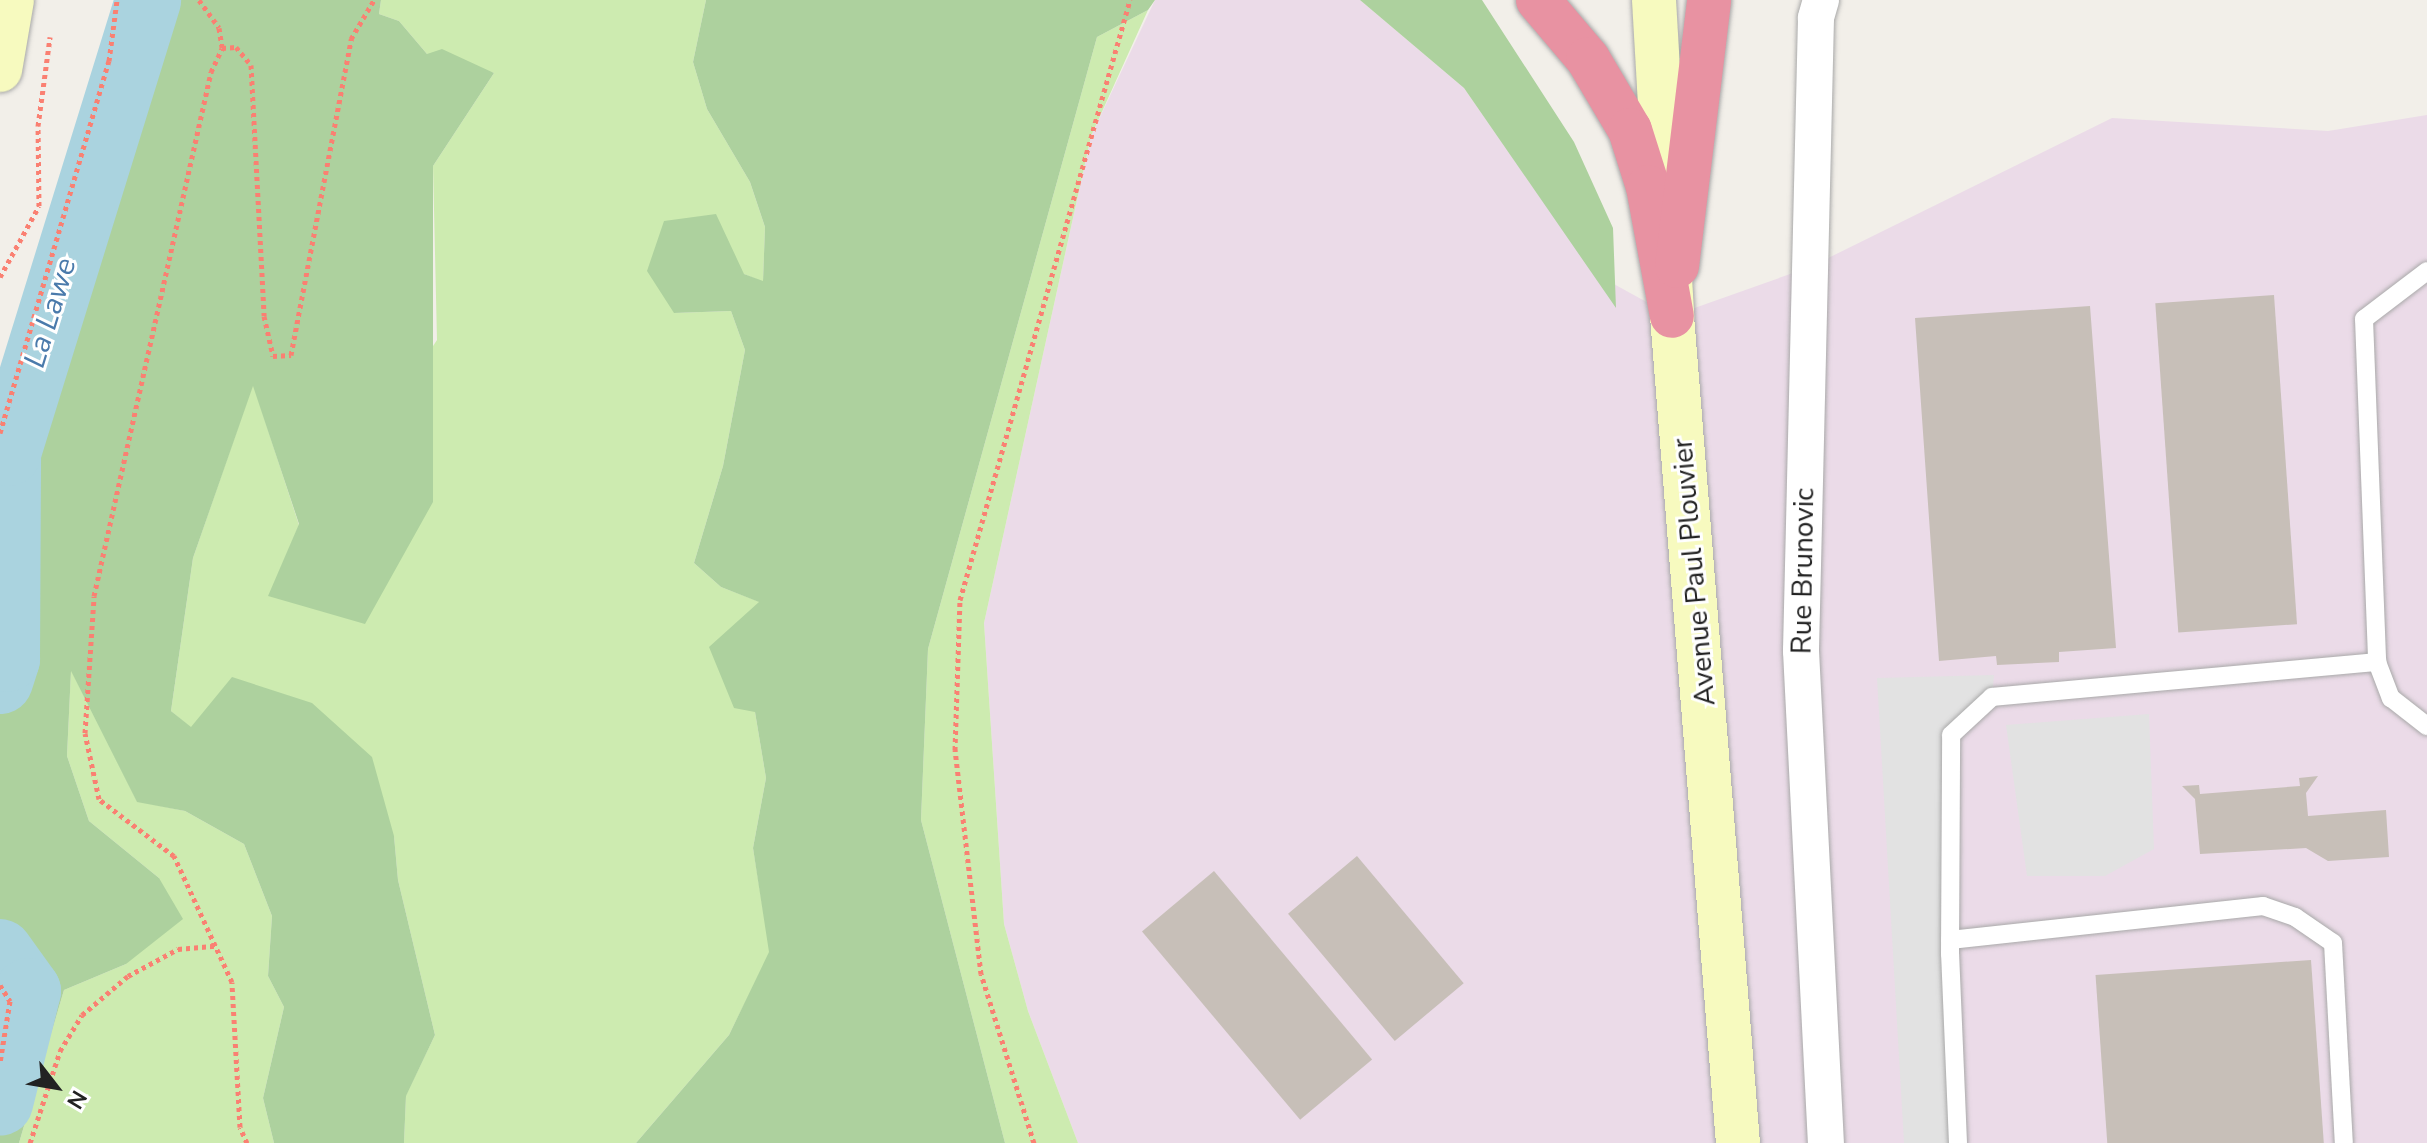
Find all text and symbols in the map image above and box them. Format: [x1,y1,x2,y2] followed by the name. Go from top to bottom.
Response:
[17,254,85,372] water label: La Lawe
[1666,437,1722,707] street label: Avenue Paul Plouvier
[1785,488,1821,654] street label: Rue Brunovic
[16,1047,96,1127] north arrow
[59,1085,94,1114] text: N

